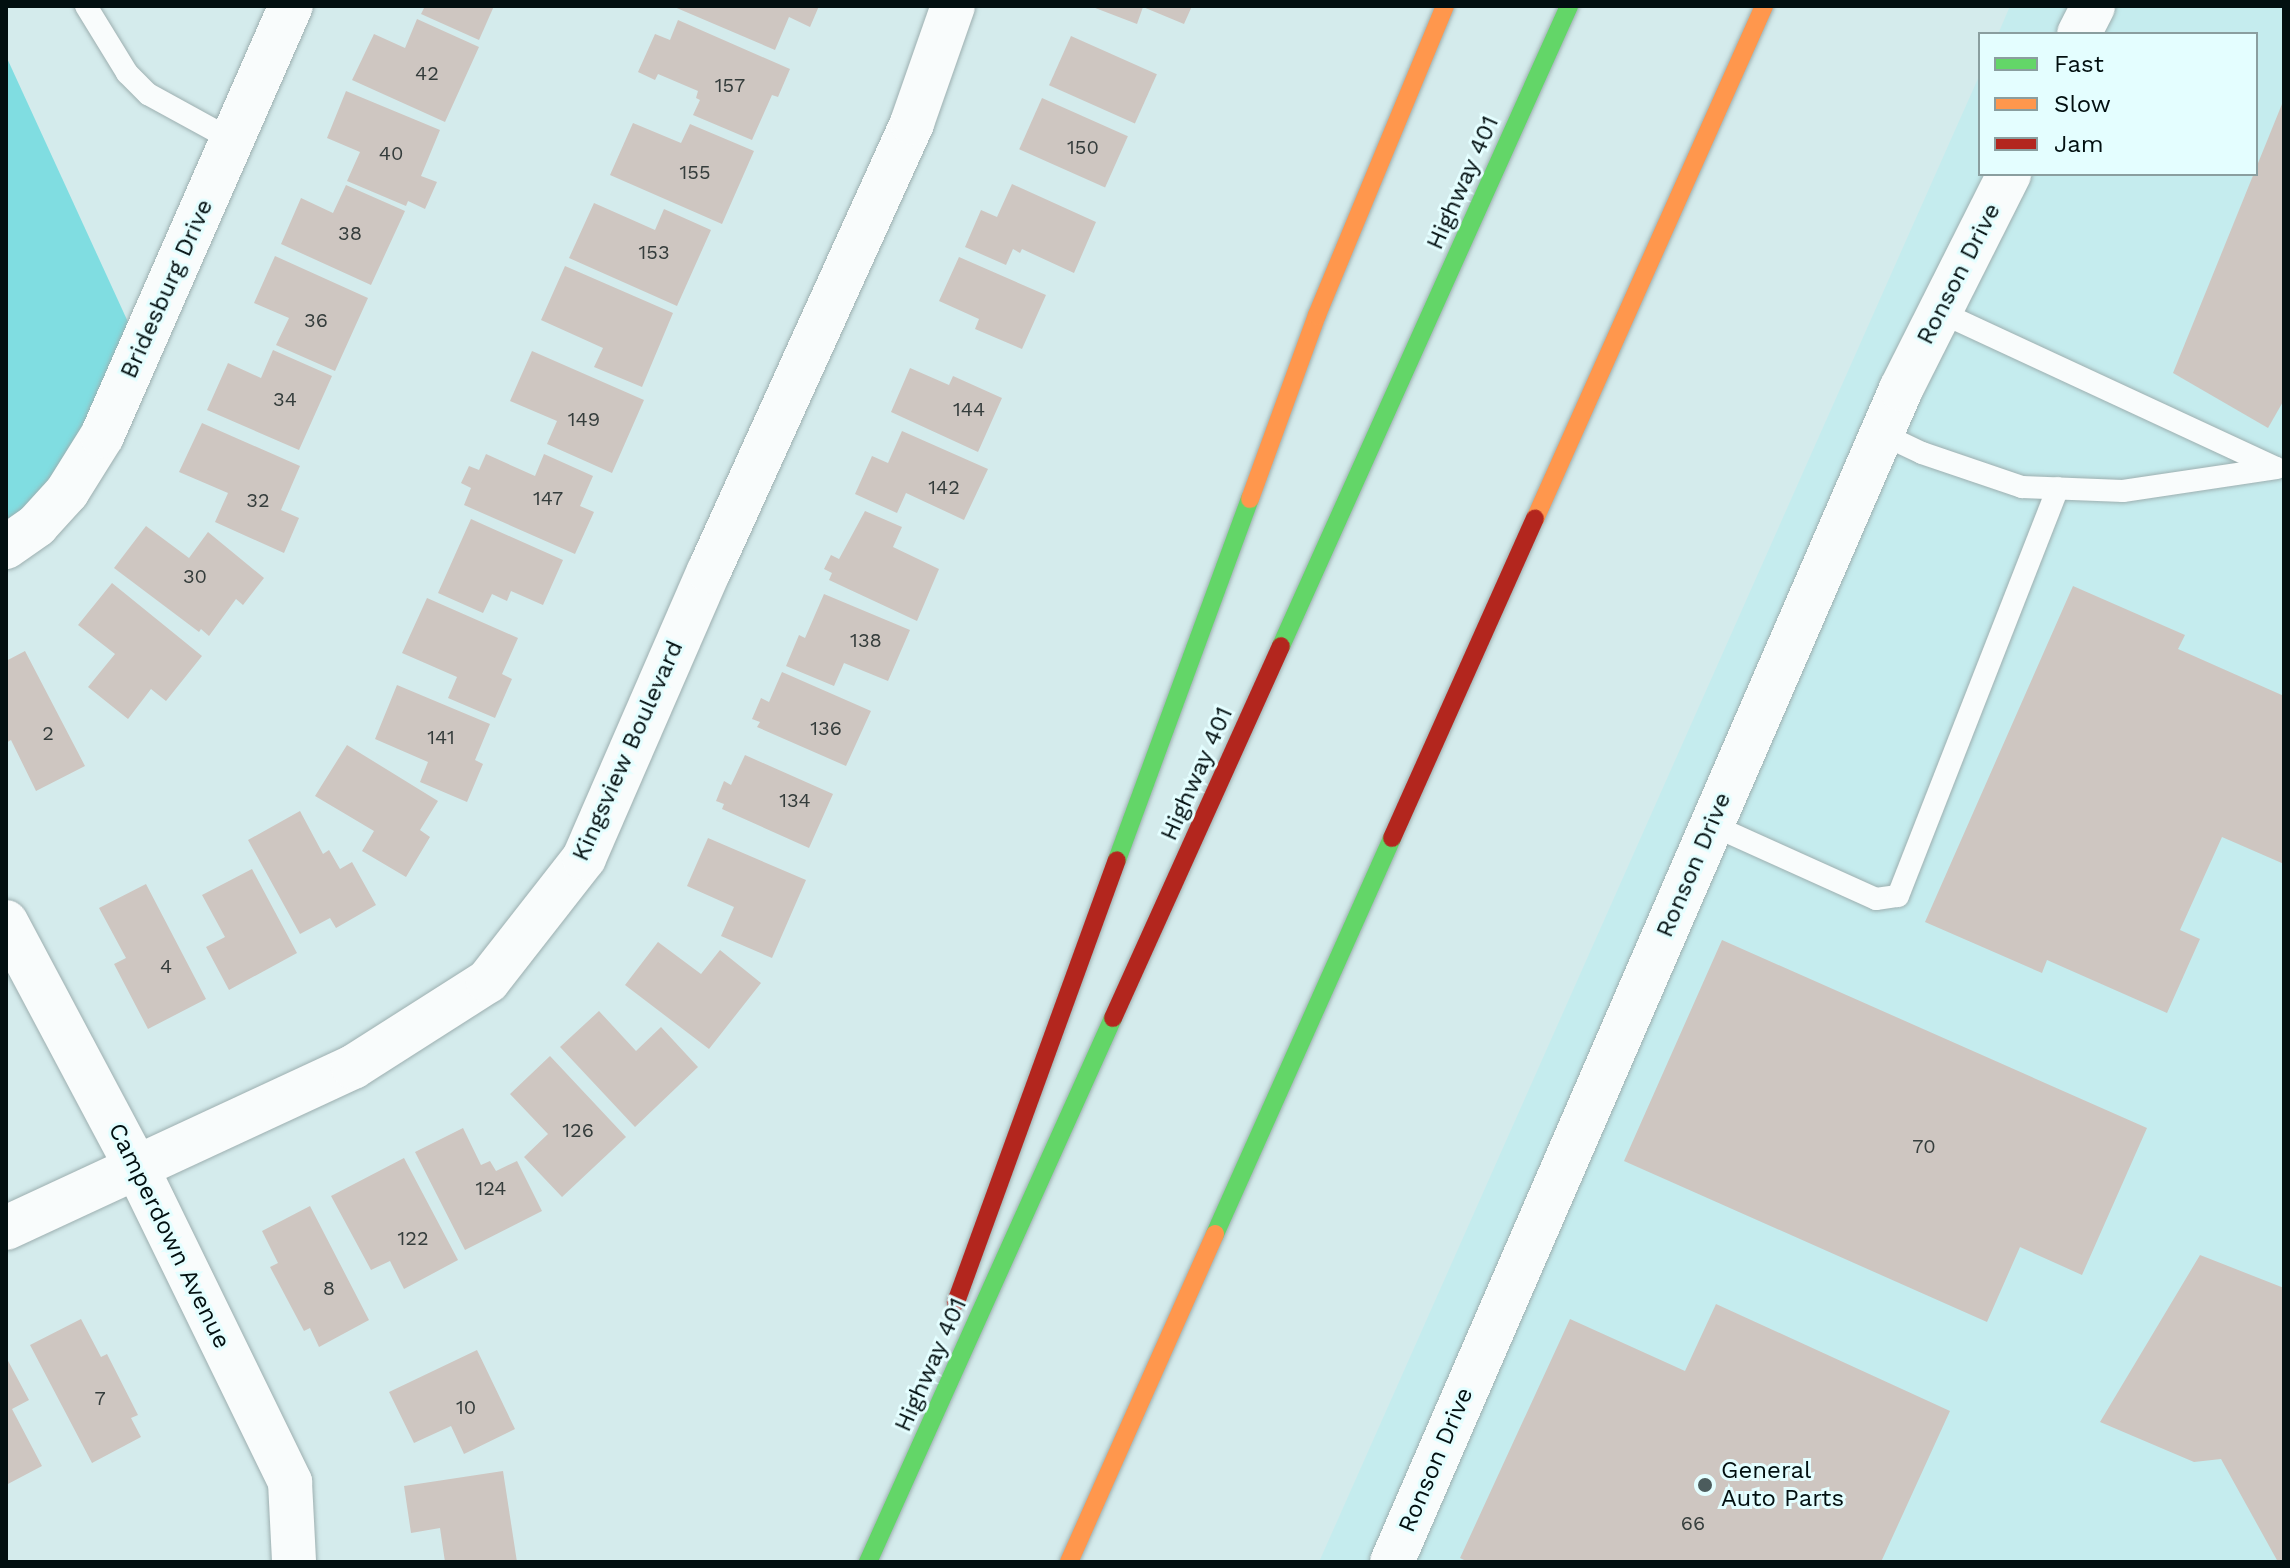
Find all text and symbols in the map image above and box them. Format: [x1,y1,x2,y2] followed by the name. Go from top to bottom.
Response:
[1978,32,2258,176] legend
[2054,50,2104,78] text: Fast
[415,61,439,85] house number: 42
[715,73,745,97] house number: 157
[2054,90,2111,118] text: Slow
[1421,112,1505,254] street label: Highway 401
[2054,130,2104,158] text: Jam
[1067,135,1099,159] house number: 150
[379,141,403,165] house number: 40
[679,160,711,184] house number: 155
[115,195,219,383] street label: Bridesburg Drive
[1911,199,2007,349] street label: Ronson Drive
[338,221,362,245] house number: 38
[638,240,670,264] house number: 153
[304,308,328,332] house number: 36
[273,387,297,411] house number: 34
[953,397,985,421] house number: 144
[568,407,600,431] house number: 149
[928,475,960,499] house number: 142
[533,486,563,510] house number: 147
[246,488,270,512] house number: 32
[183,564,207,588] house number: 30
[850,628,882,652] house number: 138
[566,636,690,866] street label: Kingsview Boulevard
[1155,703,1239,845] street label: Highway 401
[810,716,842,740] house number: 136
[42,721,54,745] house number: 2
[427,725,455,749] house number: 141
[779,788,811,812] house number: 134
[1651,788,1737,942] street label: Ronson Drive
[160,954,172,978] house number: 4
[102,1118,236,1354] street label: Camperdown Avenue
[562,1118,594,1142] house number: 126
[1912,1134,1936,1158] house number: 70
[475,1176,507,1200] house number: 124
[397,1226,429,1250] house number: 122
[323,1276,335,1300] house number: 8
[889,1294,973,1436] street label: Highway 401
[1393,1383,1479,1537] street label: Ronson Drive
[94,1386,106,1410] house number: 7
[456,1395,476,1419] house number: 10
[1721,1457,1844,1513] place label: General Auto Parts
[1696,1476,1714,1494] marker: General Auto Parts
[1681,1511,1705,1535] house number: 66

